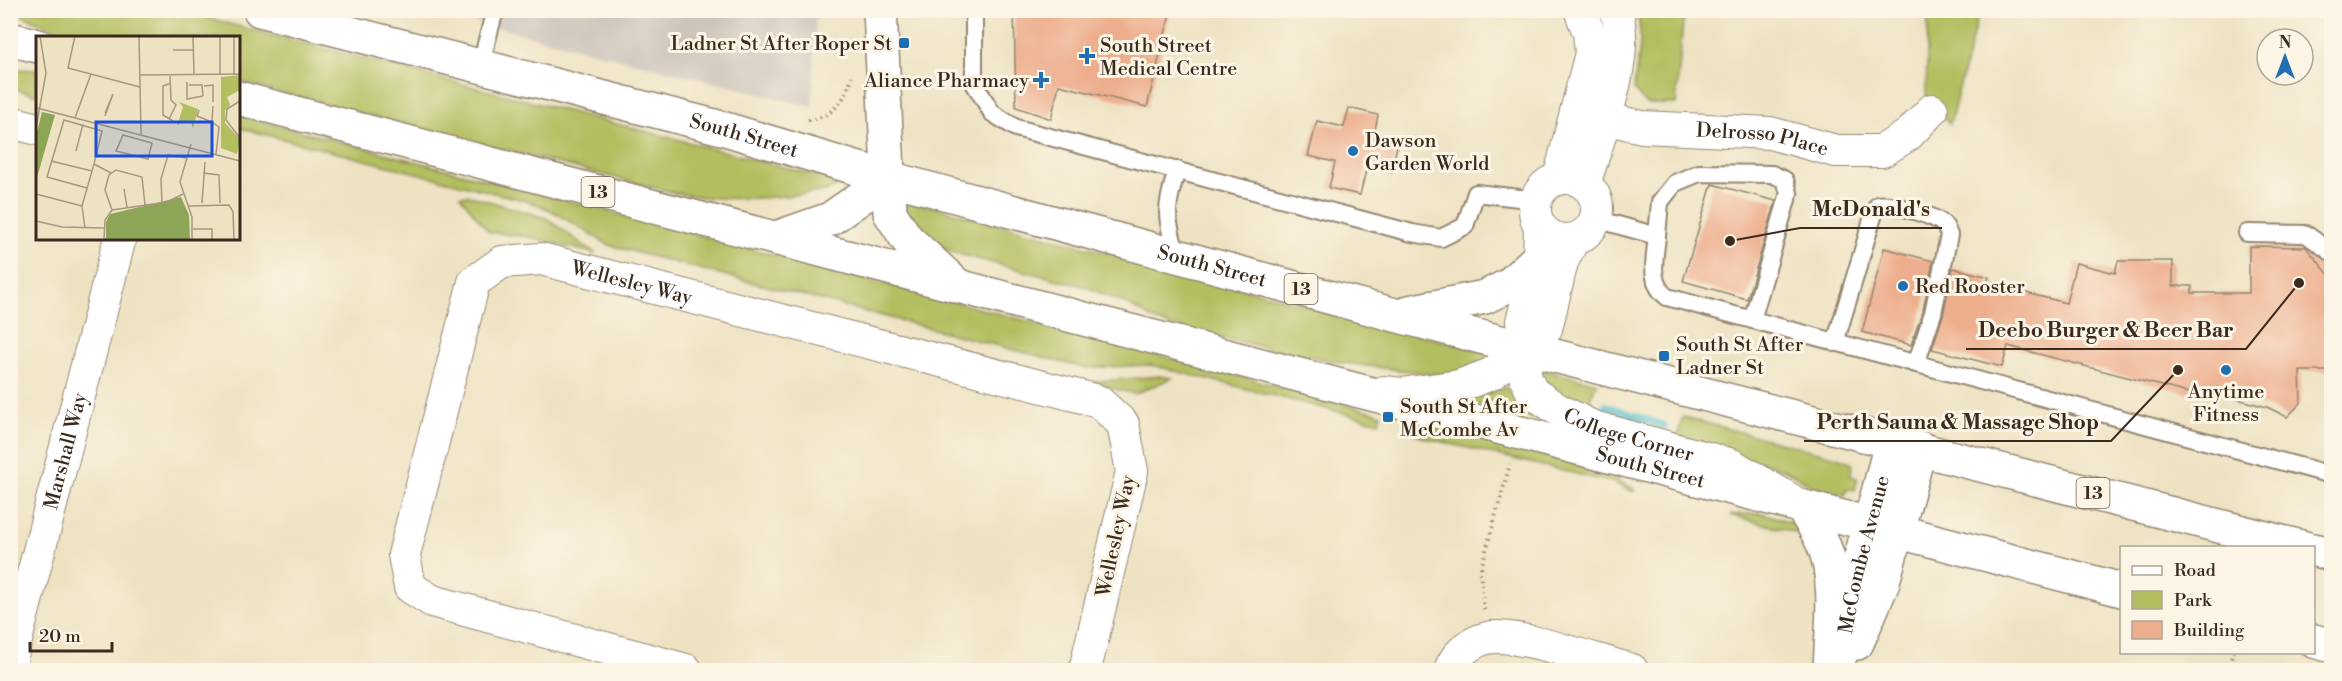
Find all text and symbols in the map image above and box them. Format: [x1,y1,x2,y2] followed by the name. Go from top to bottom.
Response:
[2255,27,2315,87] north arrow
[670,32,892,57] place label: Ladner St After Roper St
[2279,33,2292,53] text: N
[1100,34,1237,82] place label: South Street Medical Centre
[36,36,240,240] inset map
[897,36,911,50] marker: Ladner St After Roper St
[1078,47,1096,65] marker: South Street Medical Centre
[863,69,1029,94] place label: Aliance Pharmacy
[1034,73,1048,87] marker: Aliance Pharmacy
[687,109,801,164] street label: South Street
[1696,119,1831,162] street label: Delrosso Place
[1365,129,1490,177] place label: Dawson Garden World
[1346,144,1360,158] marker: Dawson Garden World
[582,177,614,207] road number: 13
[1800,189,1942,228] callout: McDonald's
[1812,197,1930,223] text: McDonald's
[1155,240,1269,294] street label: South Street
[567,256,695,311] street label: Wellesley Way
[1284,274,1318,304] road number: 13
[1915,275,2025,300] place label: Red Rooster
[1896,279,1910,293] marker: Red Rooster
[1966,310,2246,349] callout: Deebo Burger & Beer Bar
[1978,318,2234,344] text: Deebo Burger & Beer Bar
[1676,333,1804,381] place label: South St After Ladner St
[1657,349,1671,363] marker: South St After Ladner St
[2219,363,2233,377] marker: Anytime Fitness
[2187,380,2264,428] place label: Anytime Fitness
[39,390,94,512] street label: Marshall Way
[1400,395,1528,443] place label: South St After McCombe Av
[1804,402,2111,441] callout: Perth Sauna & Massage Shop
[1559,403,1697,468] street label: College Corner
[1381,410,1395,424] marker: South St After McCombe Av
[1817,410,2099,436] text: Perth Sauna & Massage Shop
[1593,442,1708,495] street label: South Street
[1091,473,1142,601] street label: Wellesley Way
[1834,473,1896,636] street label: McCombe Avenue
[2076,478,2110,508] road number: 13
[2120,546,2315,654] legend
[2174,559,2217,582] text: Road
[2174,589,2213,612] text: Park
[30,615,112,653] scale bar
[2173,619,2245,642] text: Building
[39,625,81,648] text: 20 m

